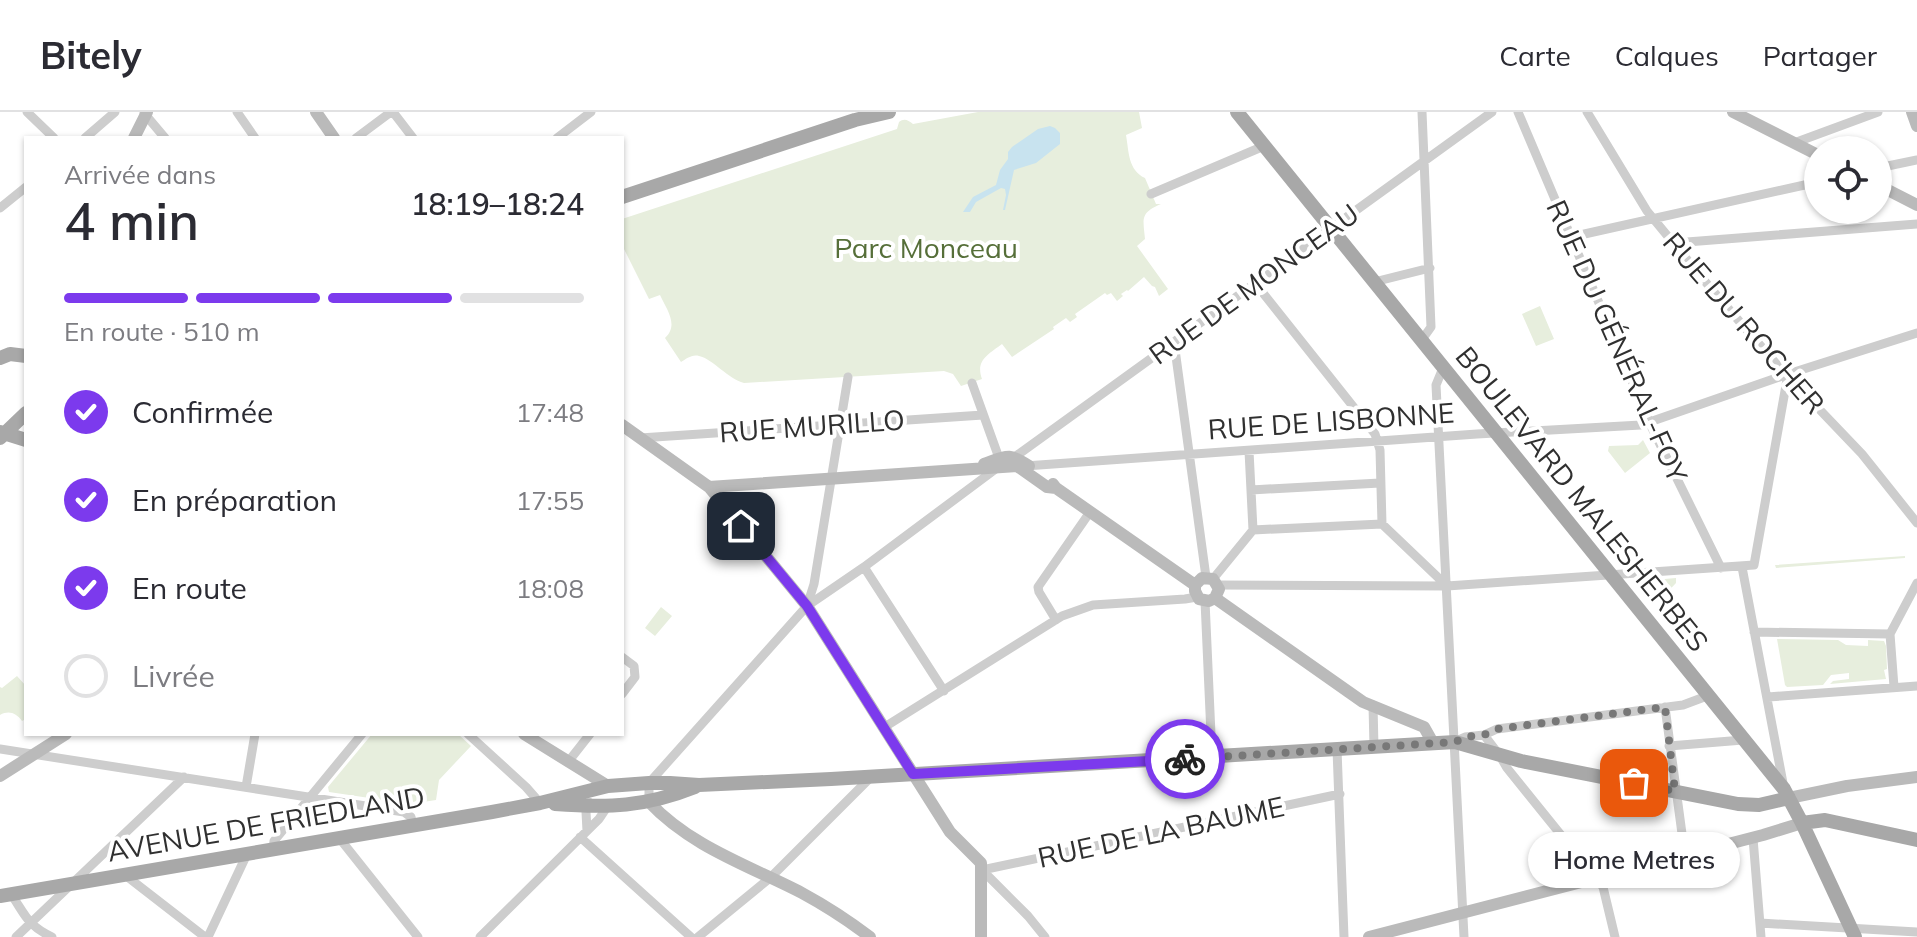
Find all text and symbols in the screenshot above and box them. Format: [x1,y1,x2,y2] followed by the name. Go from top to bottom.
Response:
[40,31,142,79] text: Bitely
[1499,38,1571,73] text: Carte
[1615,38,1719,73] text: Calques
[1763,38,1877,73] text: Partager
[1804,136,1892,224] map controls
[1804,136,1892,224] button: locate
[64,158,216,191] text: Arrivée dans
[411,185,584,223] text: 18:19–18:24
[64,188,199,253] text: 4 min
[1539,194,1696,488] street label: RUE DU GÉNÉRAL-FOY
[1142,196,1365,372] street label: RUE DE MONCEAU
[1656,225,1833,421] street label: RUE DU ROCHER
[834,230,1018,265] park label: Parc Monceau
[64,315,260,348] text: En route · 510 m
[1448,339,1716,658] street label: BOULEVARD MALESHERBES
[64,390,108,434] icon: check
[132,393,273,431] text: Confirmée
[1206,394,1455,447] street label: RUE DE LISBONNE
[516,396,584,429] text: 17:48
[718,402,906,449] street label: RUE MURILLO
[64,478,108,522] icon: check
[132,481,337,519] text: En préparation
[516,484,584,517] text: 17:55
[707,492,775,560] pin
[719,504,763,548] icon: home
[64,566,108,610] icon: check
[132,569,247,607] text: En route
[516,572,584,605] text: 18:08
[132,657,215,695] text: Livrée
[1145,719,1225,799] courier
[1163,737,1207,781] icon: bike
[1600,749,1668,817] pin
[1612,761,1656,805] icon: bag
[104,778,427,869] street label: AVENUE DE FRIEDLAND
[1034,788,1287,875] street label: RUE DE LA BAUME
[1528,831,1740,887] callout: Home Metres
[1553,843,1715,876] text: Home Metres

